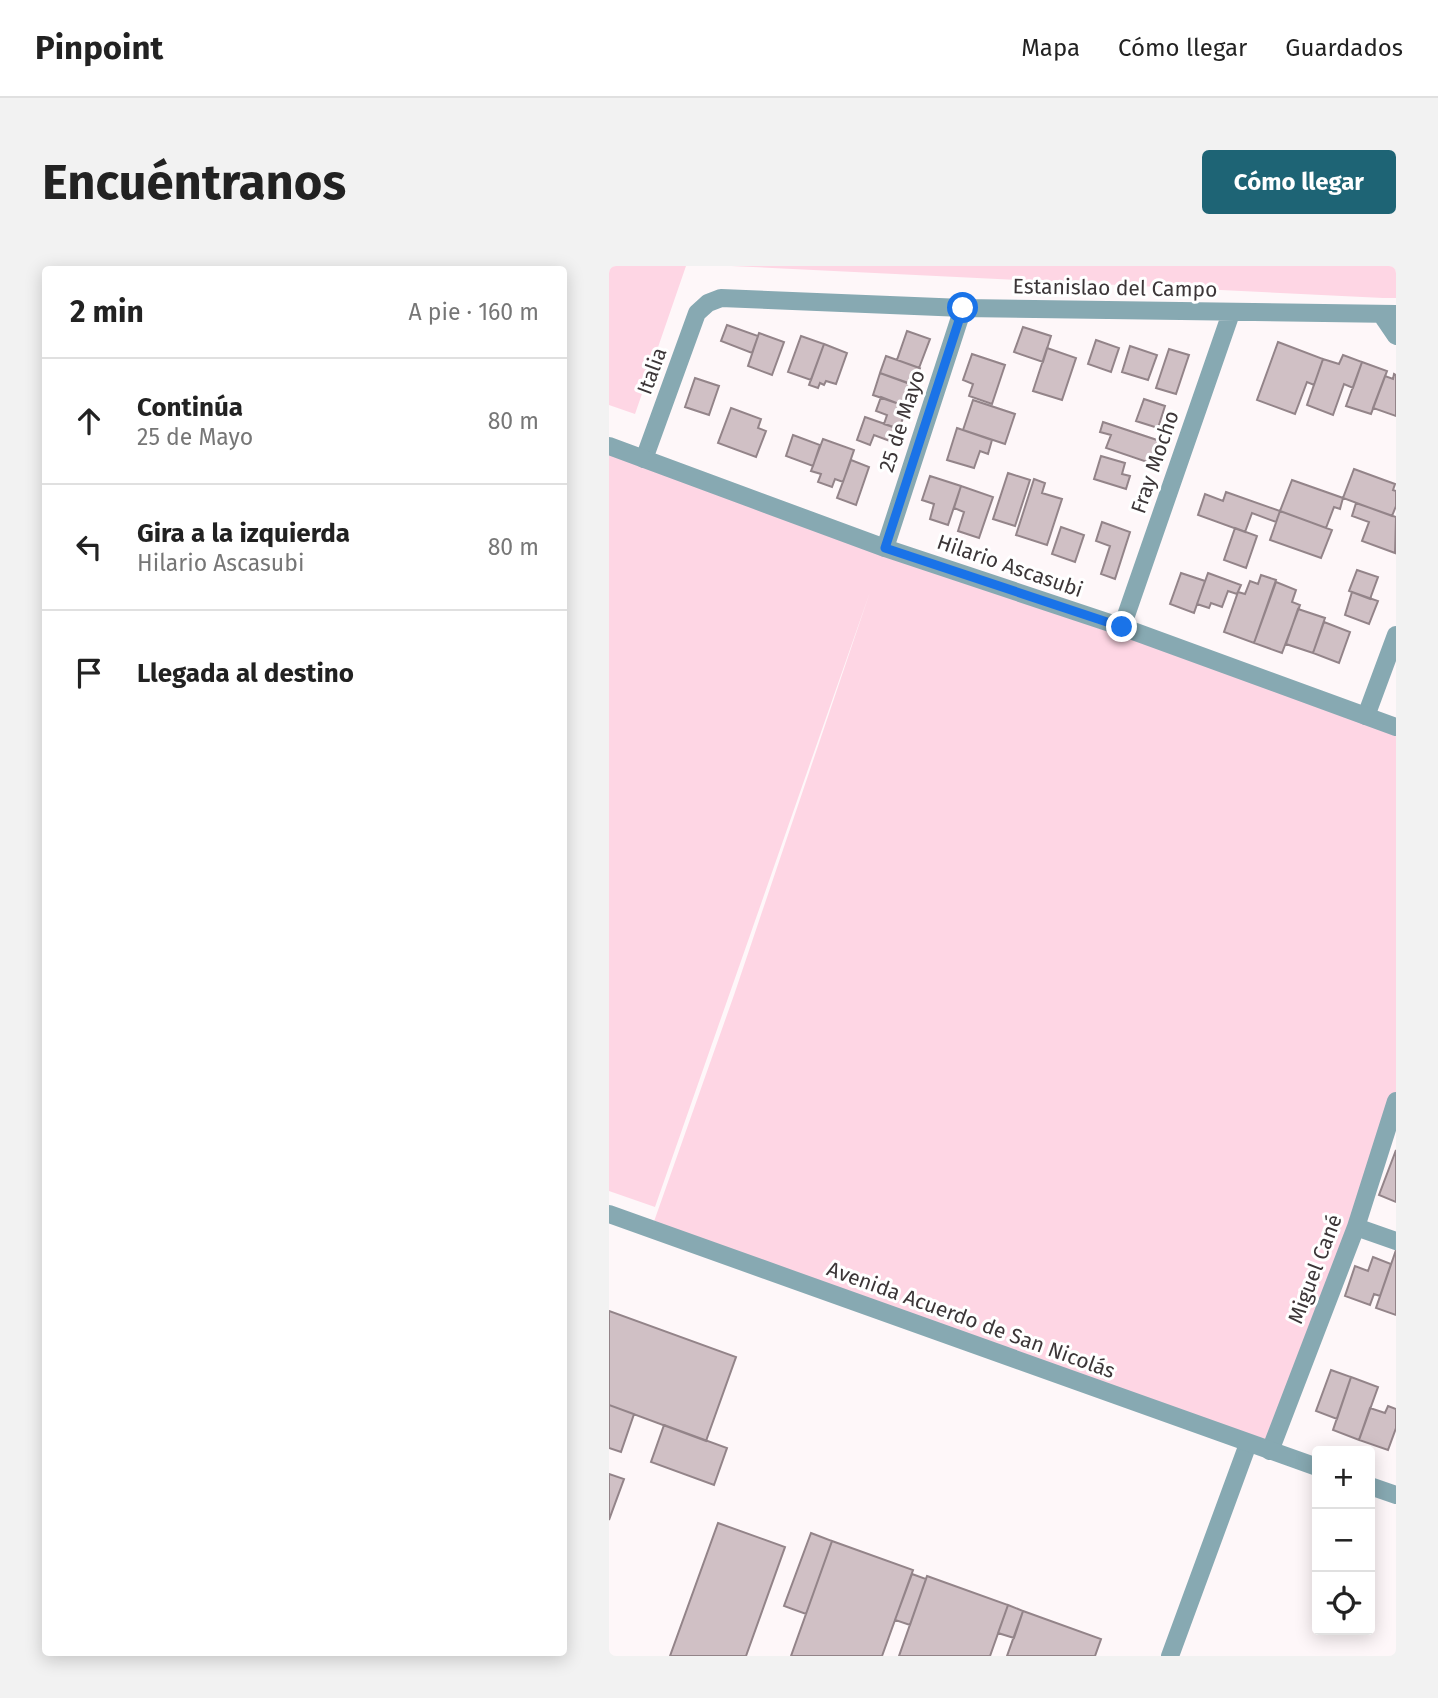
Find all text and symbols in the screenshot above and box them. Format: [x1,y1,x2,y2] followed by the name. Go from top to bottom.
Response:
[35,28,163,68] text: Pinpoint
[1021,34,1080,62] text: Mapa
[1118,34,1247,62] text: Cómo llegar
[1285,34,1403,62] text: Guardados
[1202,150,1396,214] button: Cómo llegar
[42,153,346,212] text: Encuéntranos
[1013,273,1217,303] street label: Estanislao del Campo
[947,292,978,323] route start
[70,294,144,330] text: 2 min
[408,298,539,326] text: A pie · 160 m
[632,344,672,398] street label: Italia
[873,367,931,475] street label: 25 de Mayo
[137,392,243,423] text: Continúa
[70,402,108,440] icon: ahead
[488,407,539,435] text: 80 m
[1125,407,1185,517] street label: Fray Mocho
[137,423,253,451] text: 25 de Mayo
[137,518,350,549] text: Gira a la izquierda
[70,528,108,566] icon: left
[934,529,1086,603] street label: Hilario Ascasubi
[488,533,539,561] text: 80 m
[137,549,304,577] text: Hilario Ascasubi
[1106,611,1137,642] route end
[70,654,108,692] icon: arrive
[137,658,354,689] text: Llegada al destino
[1282,1211,1348,1327] street label: Miguel Cané
[824,1256,1119,1384] street label: Avenida Acuerdo de San Nicolás
[1312,1446,1375,1635] map controls
[1312,1446,1375,1509] button: +
[1312,1509,1375,1572] button: −
[1312,1572,1375,1635] button: locate

